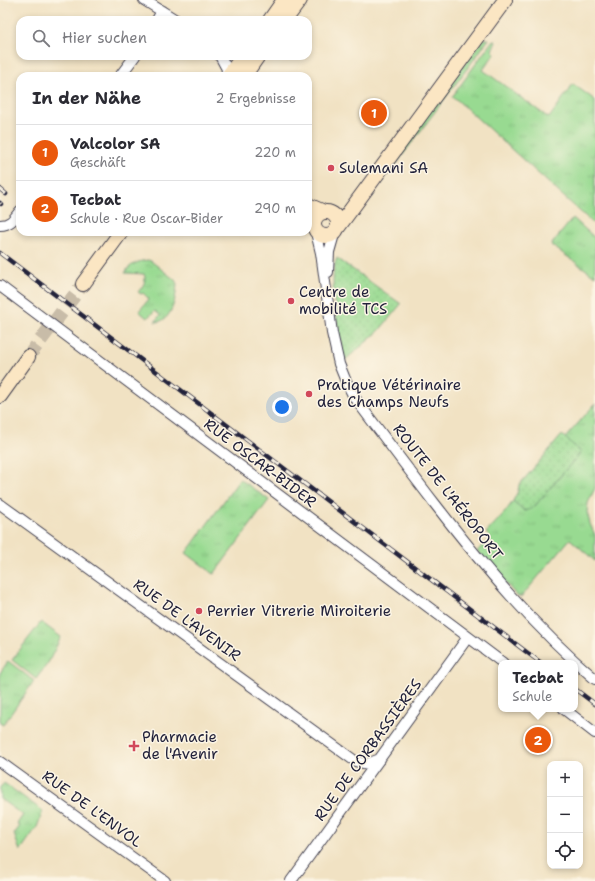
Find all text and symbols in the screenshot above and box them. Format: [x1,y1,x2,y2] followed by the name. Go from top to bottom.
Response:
[16,16,312,60] search box
[30,27,52,49] icon: search
[62,28,147,48] text: Hier suchen
[32,87,141,109] text: In der Nähe
[216,90,296,107] text: 2 Ergebnisse
[361,98,387,128] pin: 1
[70,134,160,154] text: Valcolor SA
[42,144,48,161] text: 1
[254,144,296,161] text: 220 m
[70,154,126,171] text: Geschäft
[339,158,428,178] place label: Sulemani SA
[326,163,336,173] marker: Sulemani SA
[70,190,121,210] text: Tecbat
[40,200,50,217] text: 2
[254,200,296,217] text: 290 m
[70,210,223,227] text: Schule · Rue Oscar-Bider
[299,282,387,319] place label: Centre de mobilité TCS
[286,296,296,306] marker: Centre de mobilité TCS
[317,375,461,412] place label: Pratique Vétérinaire des Champs Neufs
[304,389,314,399] marker: Pratique Vétérinaire des Champs Neufs
[272,397,292,417] your location
[200,414,320,512] street label: RUE OSCAR-BIDER
[389,419,508,564] street label: ROUTE DE L'AÉROPORT
[129,574,245,666] street label: RUE DE L'AVENIR
[207,601,391,621] place label: Perrier Vitrerie Miroiterie
[194,606,204,616] marker: Perrier Vitrerie Miroiterie
[498,660,578,712] popup
[512,668,564,688] text: Tecbat
[309,674,426,825] street label: RUE DE CORBASSIÈRES
[512,688,552,705] text: Schule
[525,725,551,755] pin: 2
[142,727,218,764] place label: Pharmacie de l'Avenir
[129,741,139,751] marker: Pharmacie de l'Avenir
[547,761,583,869] map controls
[547,761,583,797] button: +
[38,766,146,852] street label: RUE DE L'ENVOL
[547,797,583,833] button: −
[547,833,583,869] button: locate

